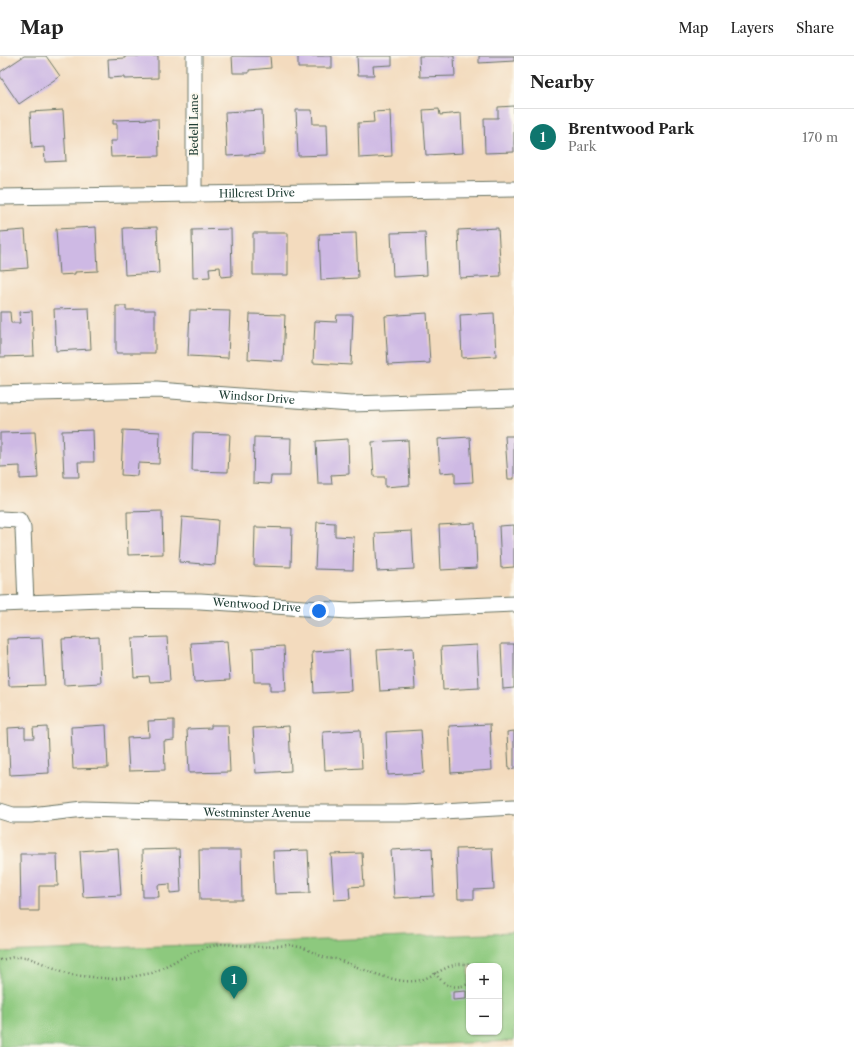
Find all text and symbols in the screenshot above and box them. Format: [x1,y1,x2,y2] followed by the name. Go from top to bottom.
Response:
[20,16,64,39] text: Map
[678,19,708,37] text: Map
[730,19,774,37] text: Layers
[796,19,834,37] text: Share
[530,72,594,92] text: Nearby
[187,94,201,156] street label: Bedell Lane
[568,119,694,138] text: Brentwood Park
[540,129,546,145] text: 1
[802,129,838,145] text: 170 m
[568,138,596,154] text: Park
[219,185,295,201] street label: Hillcrest Drive
[217,387,295,407] street label: Windsor Drive
[211,595,301,615] street label: Wentwood Drive
[309,601,329,621] your location
[202,805,311,820] street label: Westminster Avenue
[466,963,502,1035] map controls
[466,963,502,999] button: +
[221,966,247,999] pin: 1
[466,999,502,1035] button: −

